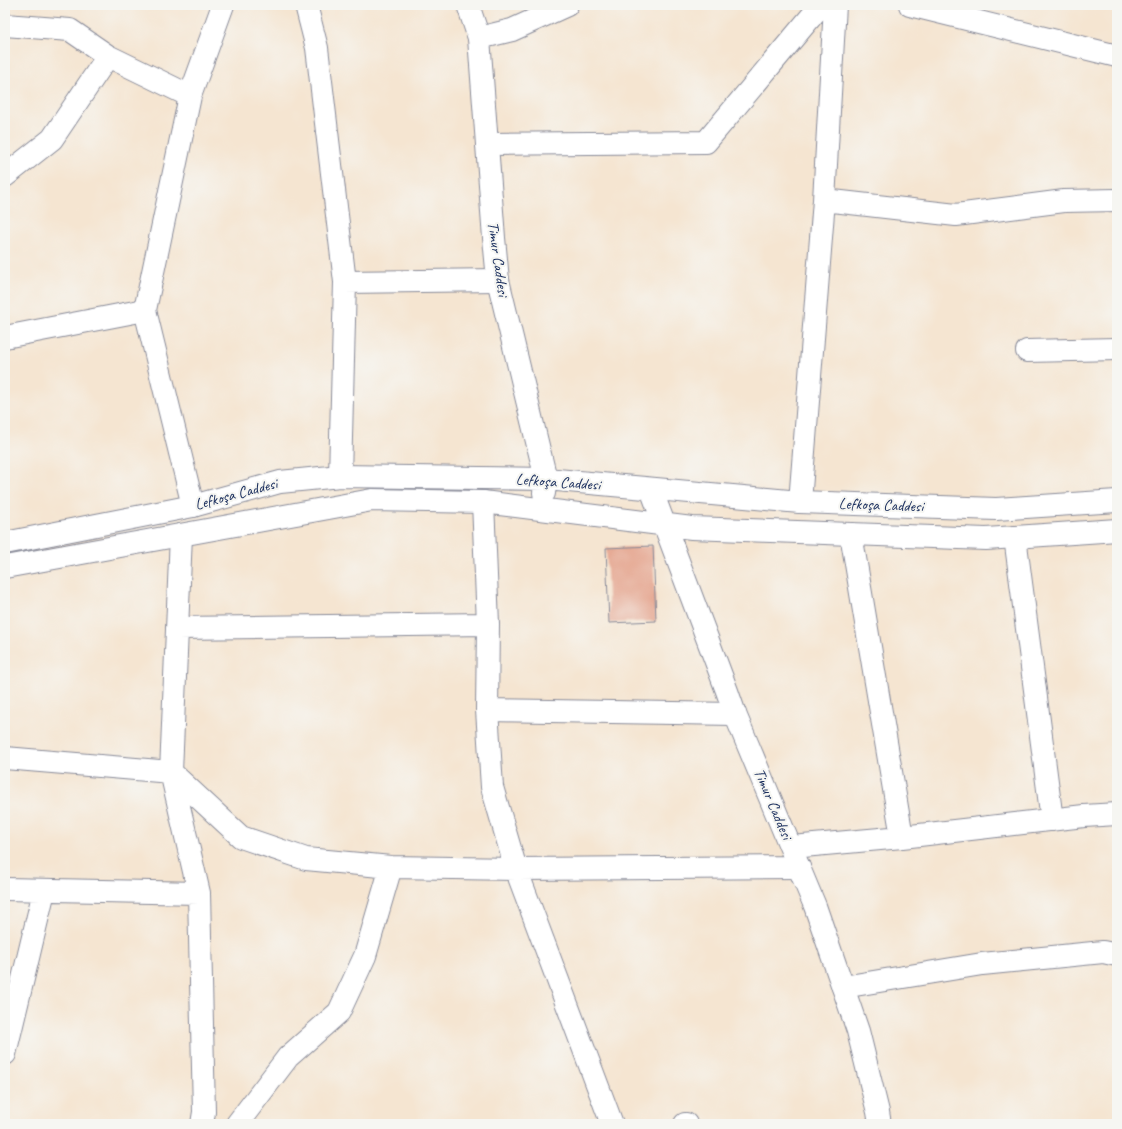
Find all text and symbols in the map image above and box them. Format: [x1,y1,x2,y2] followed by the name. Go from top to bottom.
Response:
[483,220,513,300] street label: Timur Caddesi
[515,469,603,495] street label: Lefkoşa Caddesi
[193,473,281,515] street label: Lefkoşa Caddesi
[838,494,926,517] street label: Lefkoşa Caddesi
[749,765,798,844] street label: Timur Caddesi

